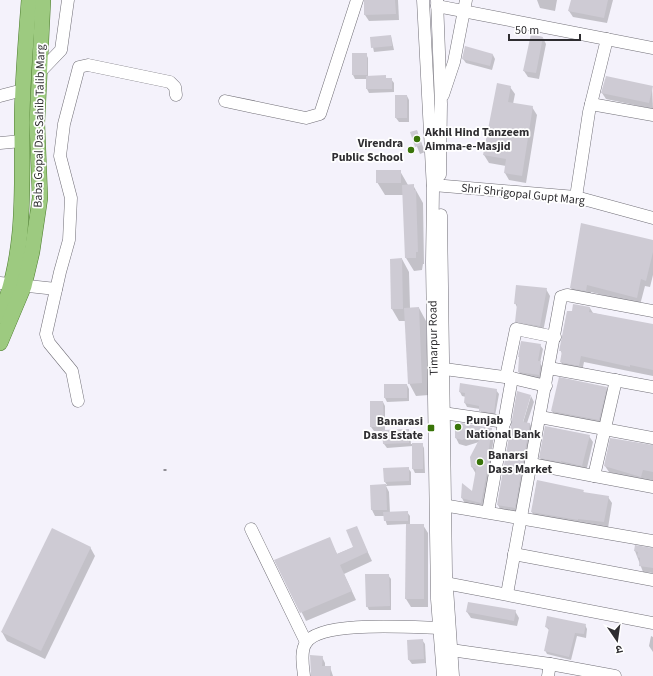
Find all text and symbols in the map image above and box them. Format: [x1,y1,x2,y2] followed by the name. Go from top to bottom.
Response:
[509,16,580,42] scale bar
[515,22,539,39] text: 50 m
[30,44,49,208] street label: Baba Gopal Das Sahib Talib Marg
[424,124,529,155] place label: Akhil Hind Tanzeem Aimma-e-Masjid
[412,134,422,144] marker: Akhil Hind Tanzeem Aimma-e-Masjid
[332,135,404,166] place label: Virendra Public School
[406,145,416,155] marker: Virendra Public School
[460,180,586,209] street label: Shri Shrigopal Gupt Marg
[424,300,443,376] street label: Timarpur Road
[466,412,541,443] place label: Punjab National Bank
[363,413,423,444] place label: Banarasi Dass Estate
[453,422,463,432] marker: Punjab National Bank
[426,423,436,433] marker: Banarasi Dass Estate
[488,447,553,478] place label: Banarsi Dass Market
[475,457,485,467] marker: Banarsi Dass Market
[597,620,637,660] north arrow
[614,641,624,657] text: उ

